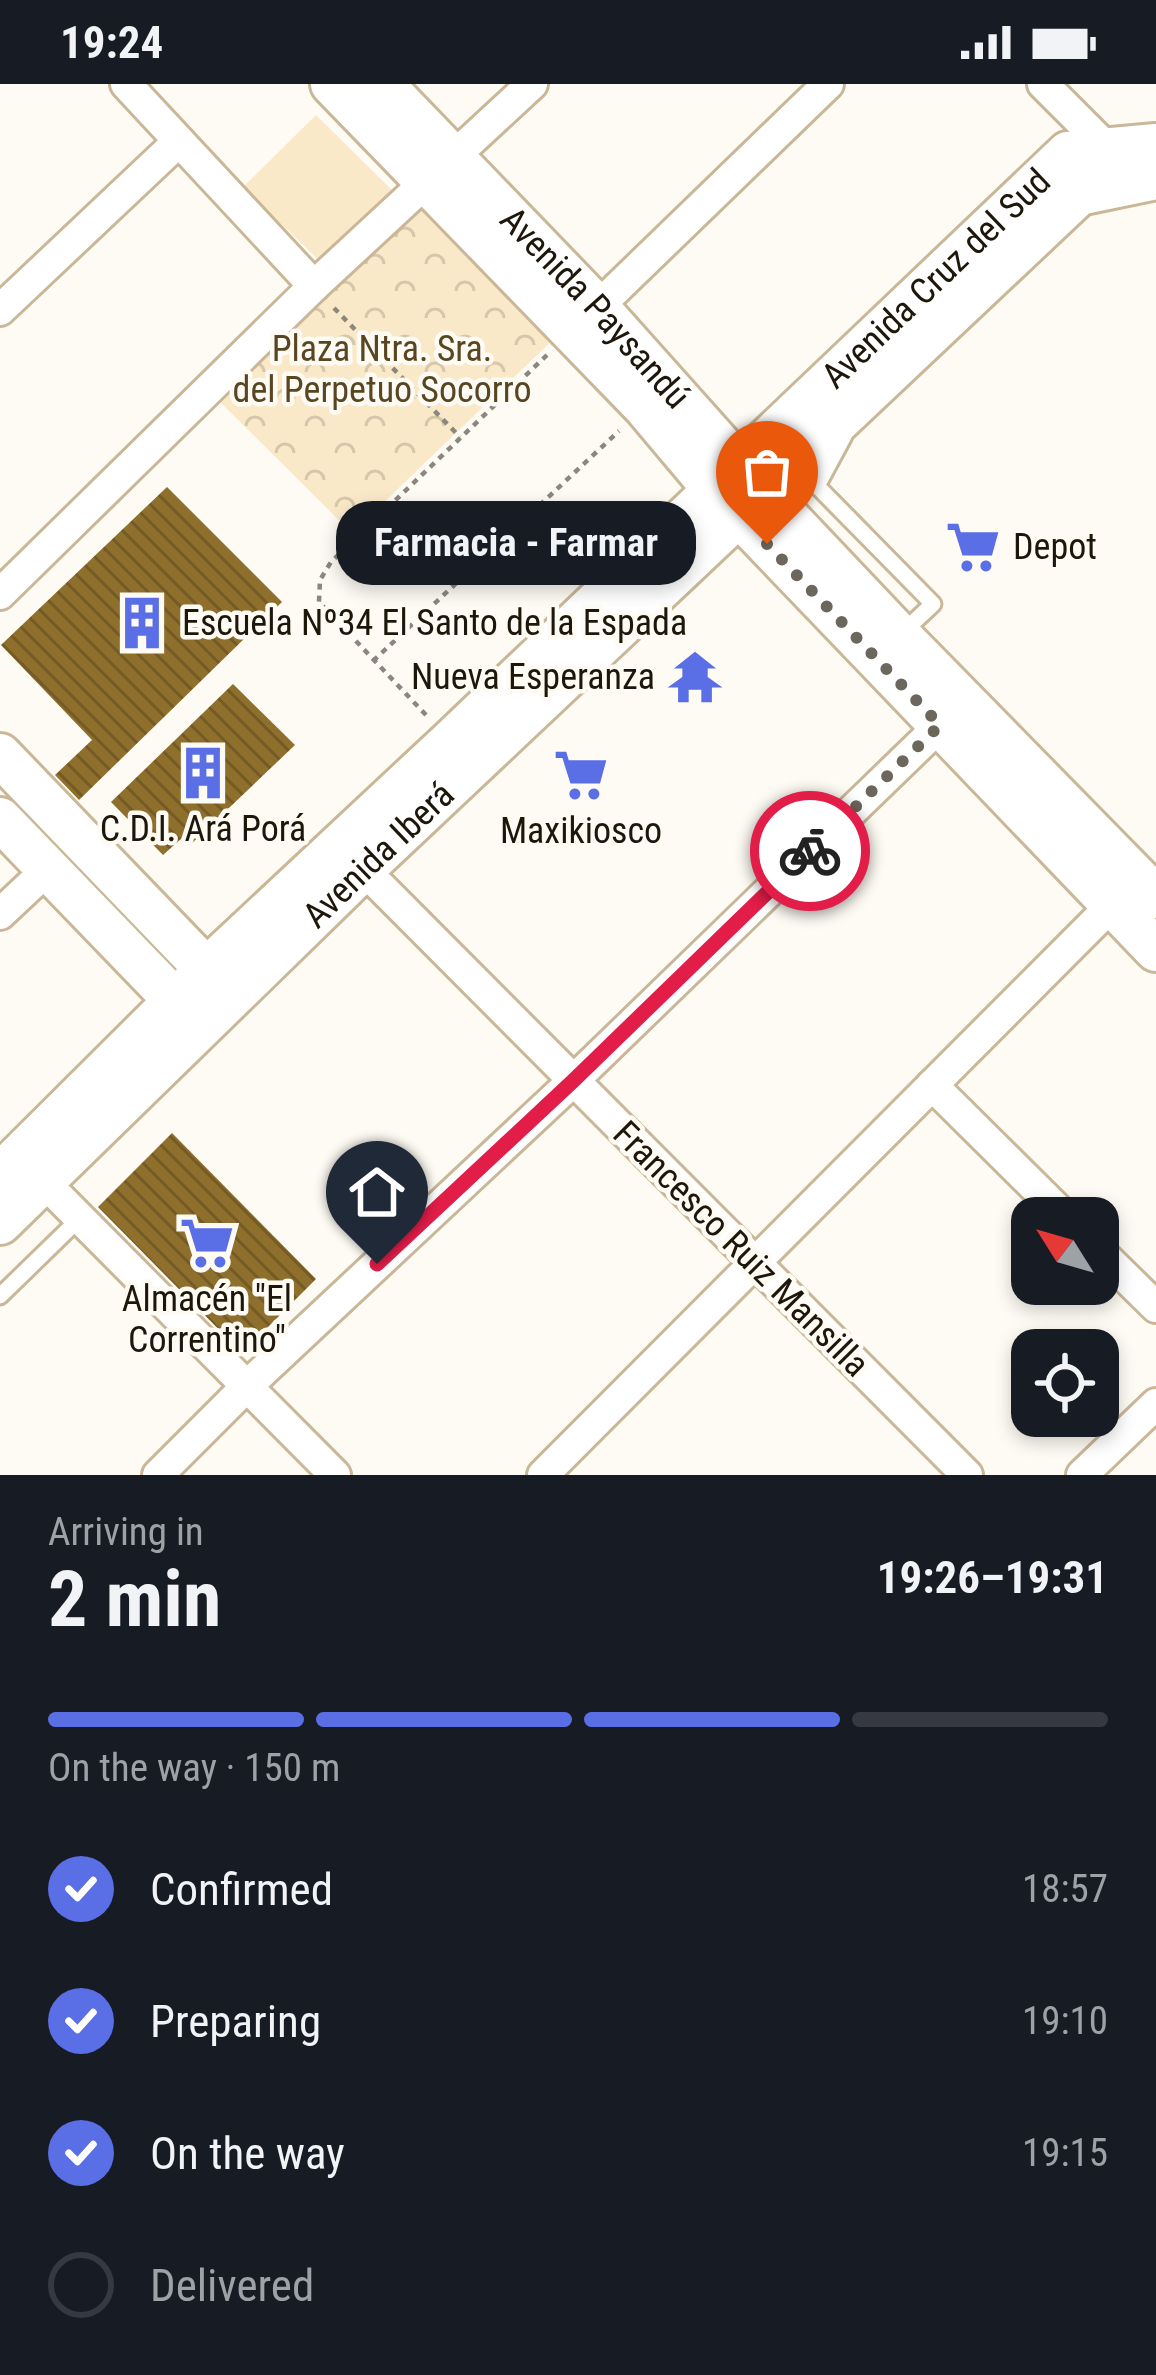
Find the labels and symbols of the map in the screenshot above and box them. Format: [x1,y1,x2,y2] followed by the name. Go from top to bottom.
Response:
[813,160,1059,397] street label: Avenida Cruz del Sud
[491,199,698,417] street label: Avenida Paysandú
[233,328,531,411] park label: Plaza Ntra. Sra. del Perpetuo Socorro
[716,421,818,544] pin
[335,502,695,586] callout: Farmacia - Farmar
[944,518,1002,576] supermarket icon: Depot
[1013,526,1097,568] place label: Depot
[113,594,171,652] building icon: Escuela Nº34 El Santo de la Espada
[182,602,687,644] place label: Escuela Nº34 El Santo de la Espada
[666,648,724,706] temple icon: Nueva Esperanza
[411,656,655,698] place label: Nueva Esperanza
[174,744,232,802] building icon: C.D.I. Ará Porá
[552,746,610,804] supermarket icon: Maxikiosco
[295,773,463,936] street label: Avenida Iberá
[750,791,870,911] courier
[100,808,306,850] place label: C.D.I. Ará Porá
[500,810,662,852] place label: Maxikiosco
[605,1113,877,1385] street label: Francesco Ruiz Mansilla
[326,1141,428,1264] pin
[1011,1197,1119,1305] north arrow
[178,1214,236,1272] supermarket icon: Almacén "El Correntino"
[122,1278,292,1361] place label: Almacén "El Correntino"

